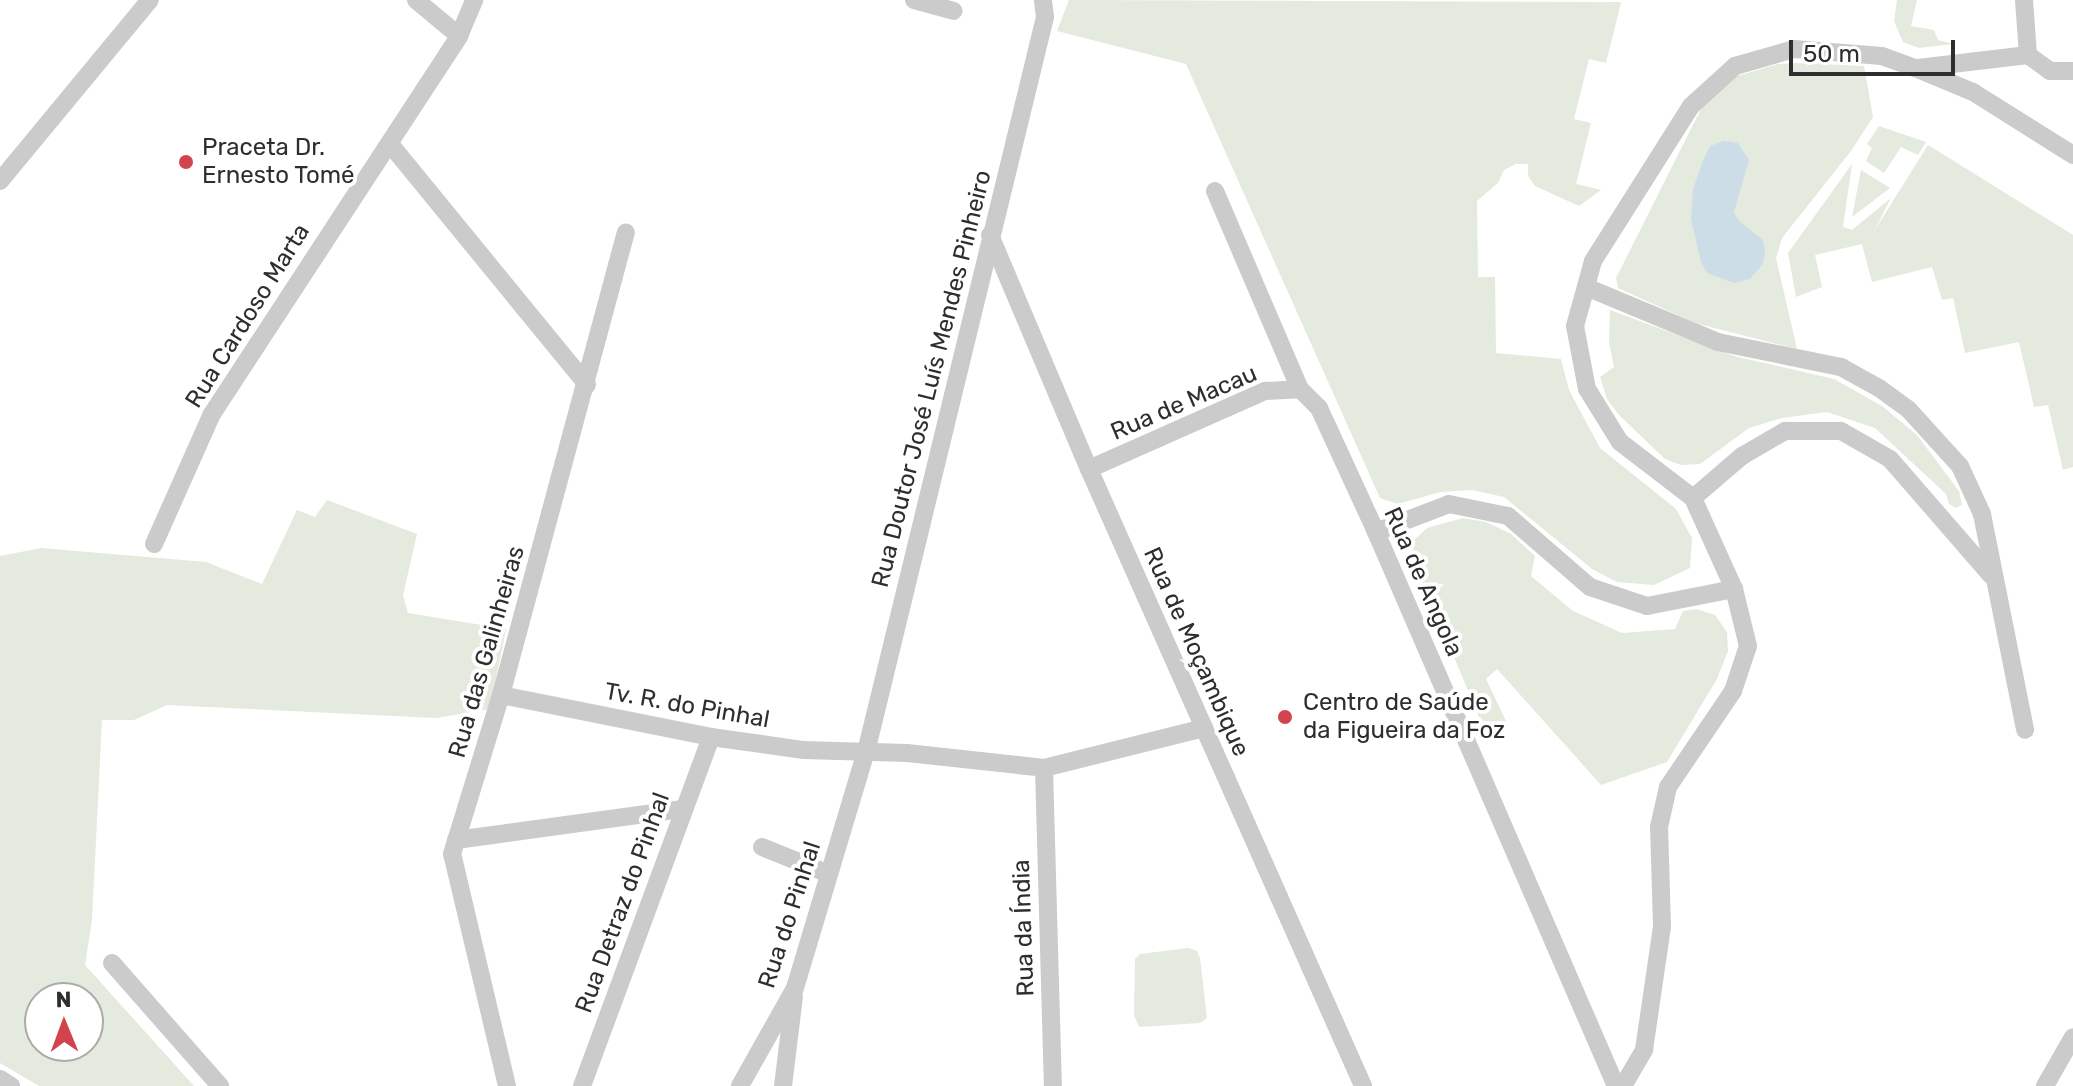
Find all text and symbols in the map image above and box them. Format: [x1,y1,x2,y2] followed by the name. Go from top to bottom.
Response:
[1793,24,1959,74] scale bar
[1803,40,1860,68] text: 50 m
[202,134,355,190] place label: Praceta Dr. Ernesto Tomé
[177,153,195,171] marker: Praceta Dr. Ernesto Tomé
[866,167,998,591] street label: Rua Doutor José Luís Mendes Pinheiro
[180,219,316,413] street label: Rua Cardoso Marta
[1107,359,1261,447] street label: Rua de Macau
[1377,503,1469,661] street label: Rua de Angola
[443,543,531,761] street label: Rua das Galinheiras
[1137,543,1255,761] street label: Rua de Moçambique
[602,677,772,735] street label: Tv. R. do Pinhal
[1303,689,1505,745] place label: Centro de Saúde da Figueira da Foz
[1274,706,1296,728] marker: Centro de Saúde da Figueira da Foz
[570,789,676,1017] street label: Rua Detraz do Pinhal
[753,838,827,992] street label: Rua do Pinhal
[1007,859,1041,997] street label: Rua da Índia
[24,982,104,1062] north arrow
[55,986,72,1013] text: N

